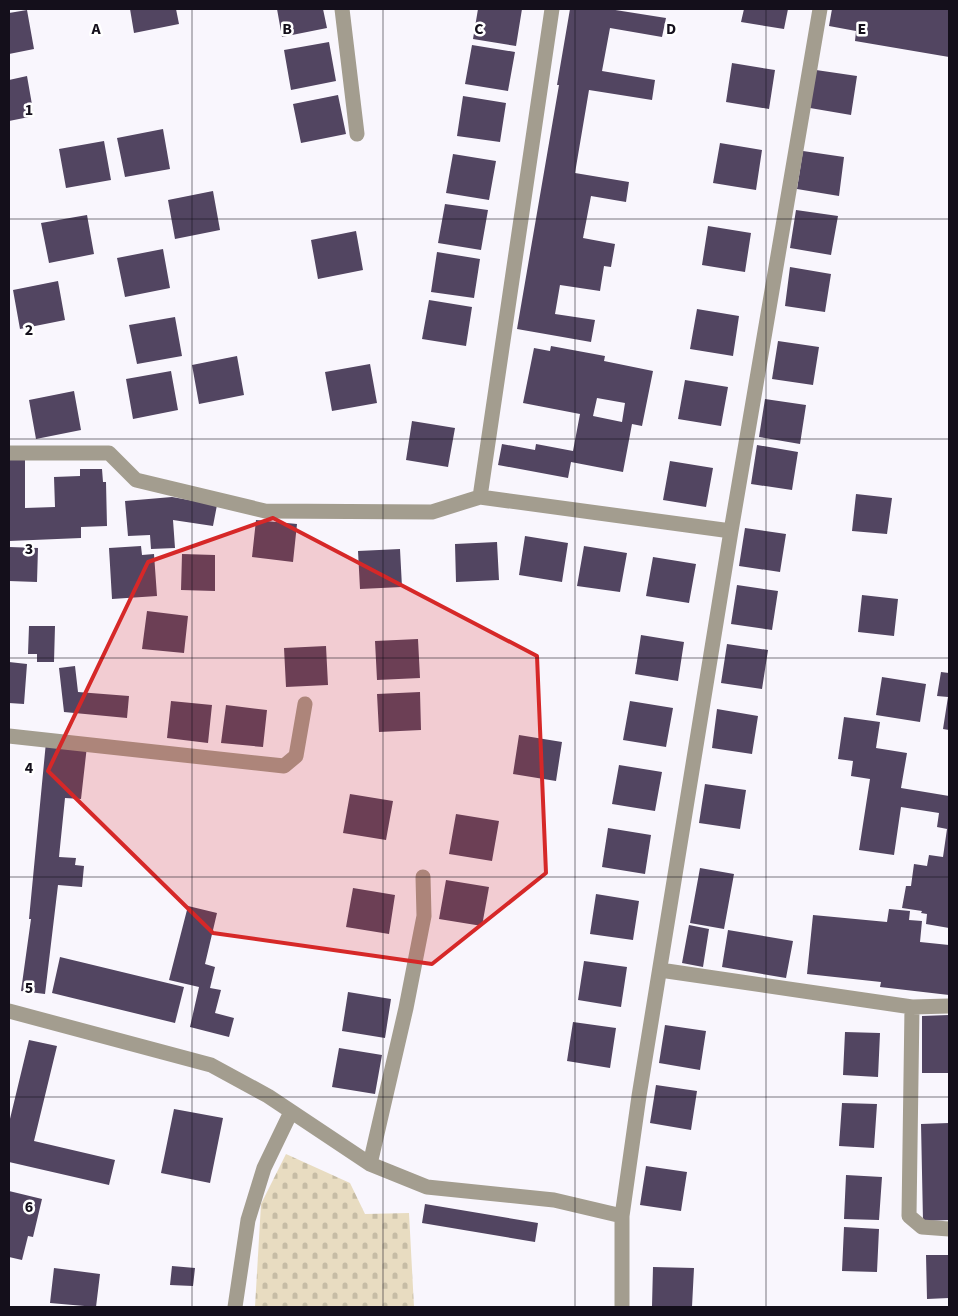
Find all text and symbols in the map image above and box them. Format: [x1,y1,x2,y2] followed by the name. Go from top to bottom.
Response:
[90,18,101,40] text: A
[282,18,292,40] text: B
[474,18,484,40] text: C
[666,18,676,40] text: D
[858,18,866,40] text: E
[25,99,33,121] text: 1
[25,319,33,341] text: 2
[25,538,33,560] text: 3
[25,757,34,779] text: 4
[25,977,33,999] text: 5
[25,1196,33,1218] text: 6

